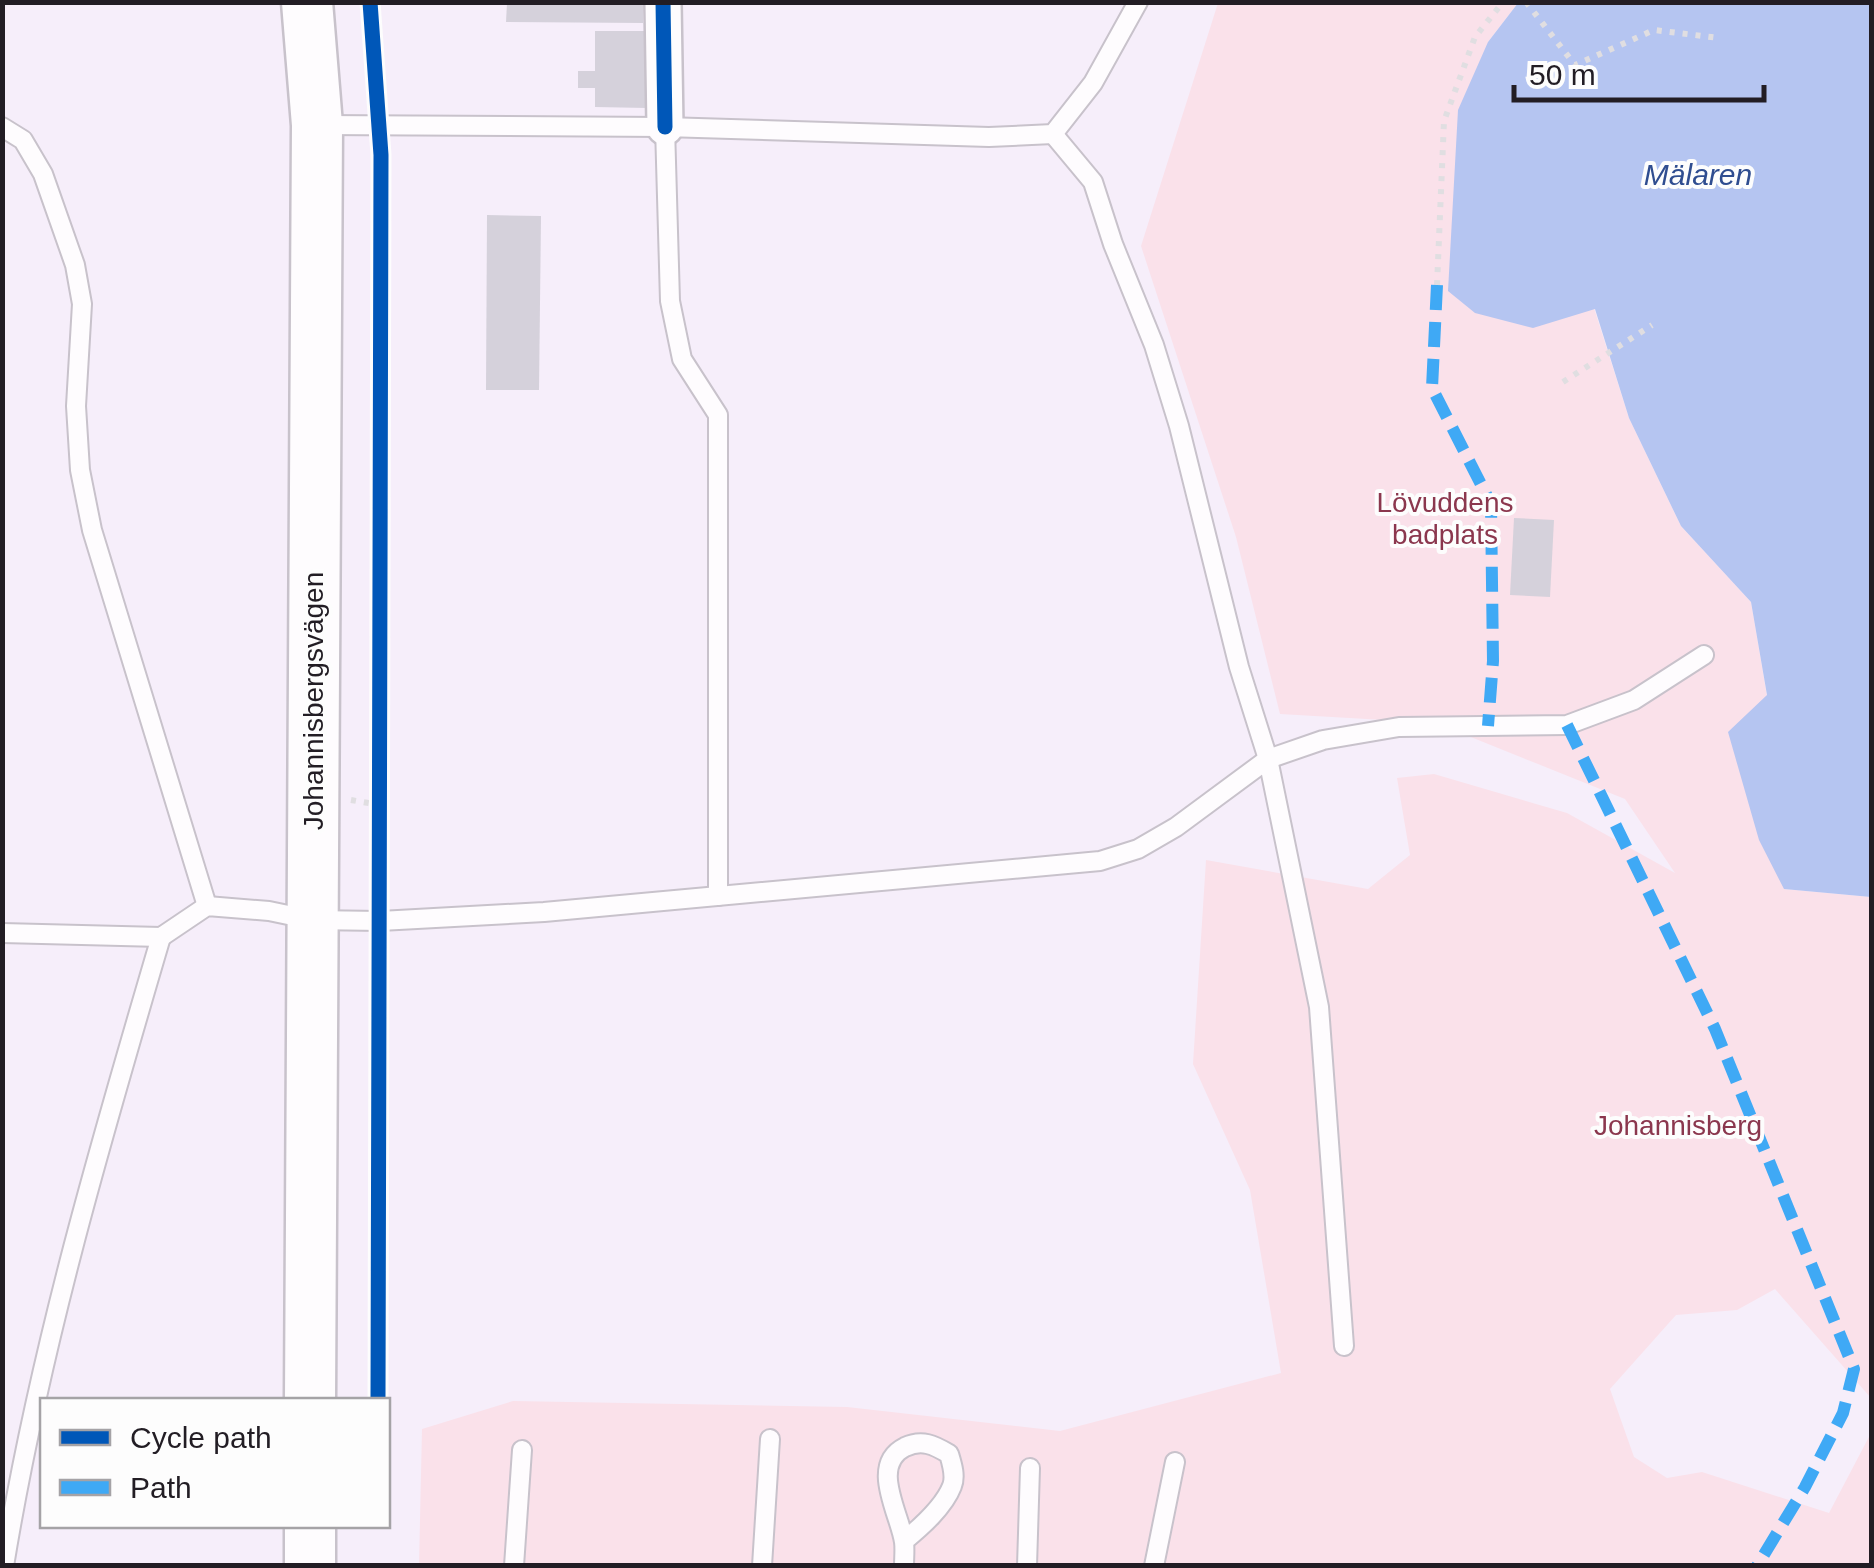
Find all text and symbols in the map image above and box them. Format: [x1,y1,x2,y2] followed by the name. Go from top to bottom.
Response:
[1514,40,1764,102] scale bar
[1529,58,1596,91] text: 50 m
[1644,158,1752,191] water label: Mälaren
[1376,487,1514,550] park label: Lövuddens badplats
[298,572,329,830] street label: Johannisbergsvägen
[1594,1110,1762,1141] park label: Johannisberg
[40,1398,390,1528] legend
[130,1421,272,1454] text: Cycle path
[130,1471,192,1504] text: Path

